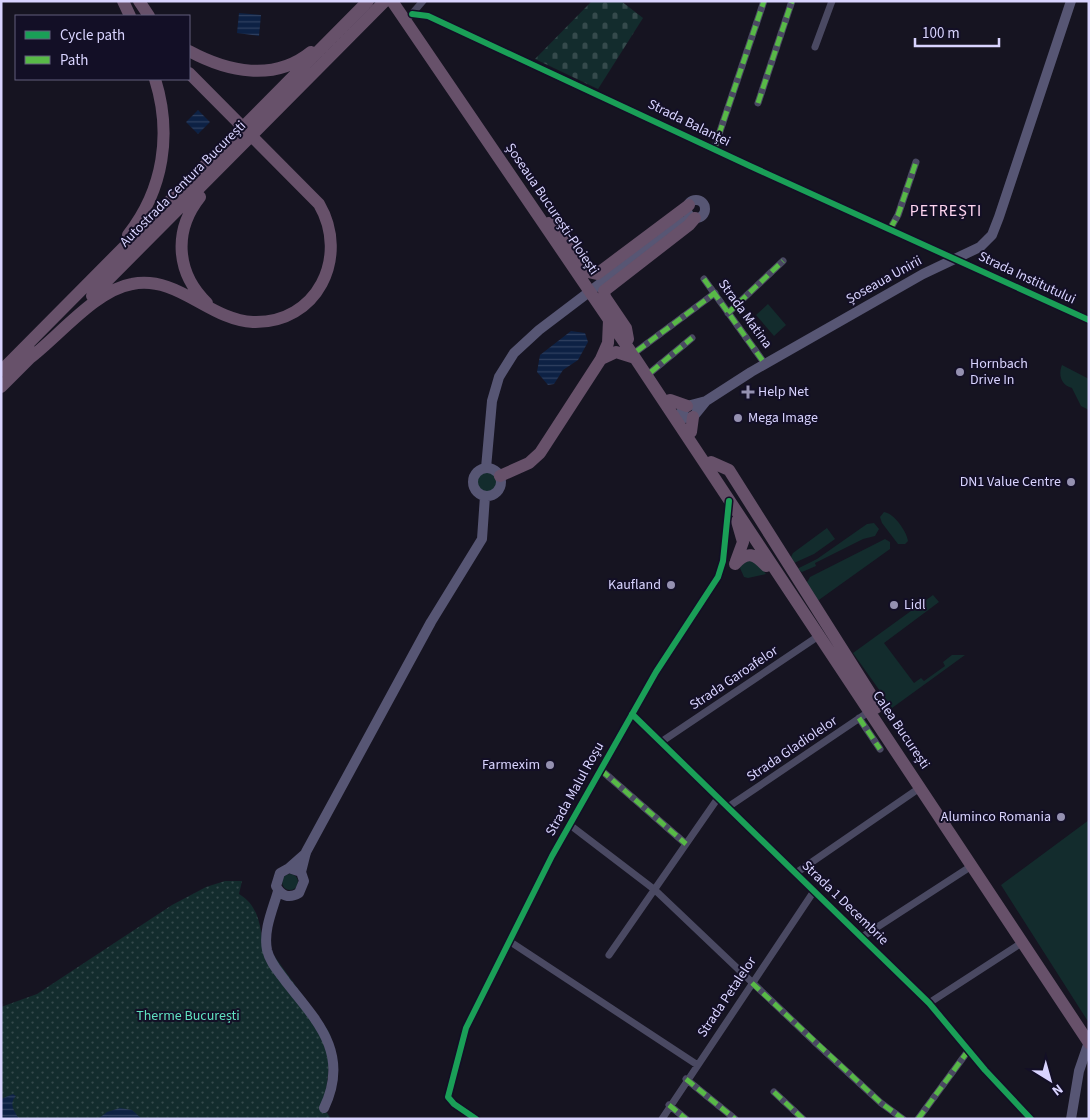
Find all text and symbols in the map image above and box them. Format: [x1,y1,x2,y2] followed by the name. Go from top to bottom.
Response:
[15,15,190,80] legend
[915,15,999,47] scale bar
[922,23,960,44] text: 100 m
[60,25,125,46] text: Cycle path
[60,50,88,71] text: Path
[644,94,734,152] street label: Strada Balanței
[115,116,251,252] street label: Autostrada Centura București
[500,139,604,279] street label: Șoseaua București-Ploiești
[910,200,982,222] district label: PETREȘTI
[975,247,1079,309] street label: Strada Institutului
[842,251,926,309] street label: Șoseaua Unirii
[713,275,777,353] street label: Strada Matina
[970,354,1028,390] place label: Hornbach Drive In
[954,366,966,378] marker: Hornbach Drive In
[758,382,809,402] place label: Help Net
[742,386,754,398] marker: Help Net
[748,408,818,428] place label: Mega Image
[732,412,744,424] marker: Mega Image
[960,472,1061,492] place label: DN1 Value Centre
[1065,476,1077,488] marker: DN1 Value Centre
[608,575,661,595] place label: Kaufland
[665,579,677,591] marker: Kaufland
[904,595,926,615] place label: Lidl
[888,599,900,611] marker: Lidl
[686,641,782,715] street label: Strada Garoafelor
[867,687,935,773] street label: Calea București
[743,711,842,787] street label: Strada Gladiolelor
[541,738,609,840] street label: Strada Malul Roșu
[482,755,540,775] place label: Farmexim
[544,759,556,771] marker: Farmexim
[941,807,1051,827] place label: Aluminco Romania
[1055,811,1067,823] marker: Aluminco Romania
[797,856,893,950] street label: Strada 1 Decembrie
[693,953,762,1041] street label: Strada Petalelor
[136,1006,240,1026] park label: Therme București
[1025,1055,1075,1105] north arrow
[1047,1079,1067,1100] text: N

